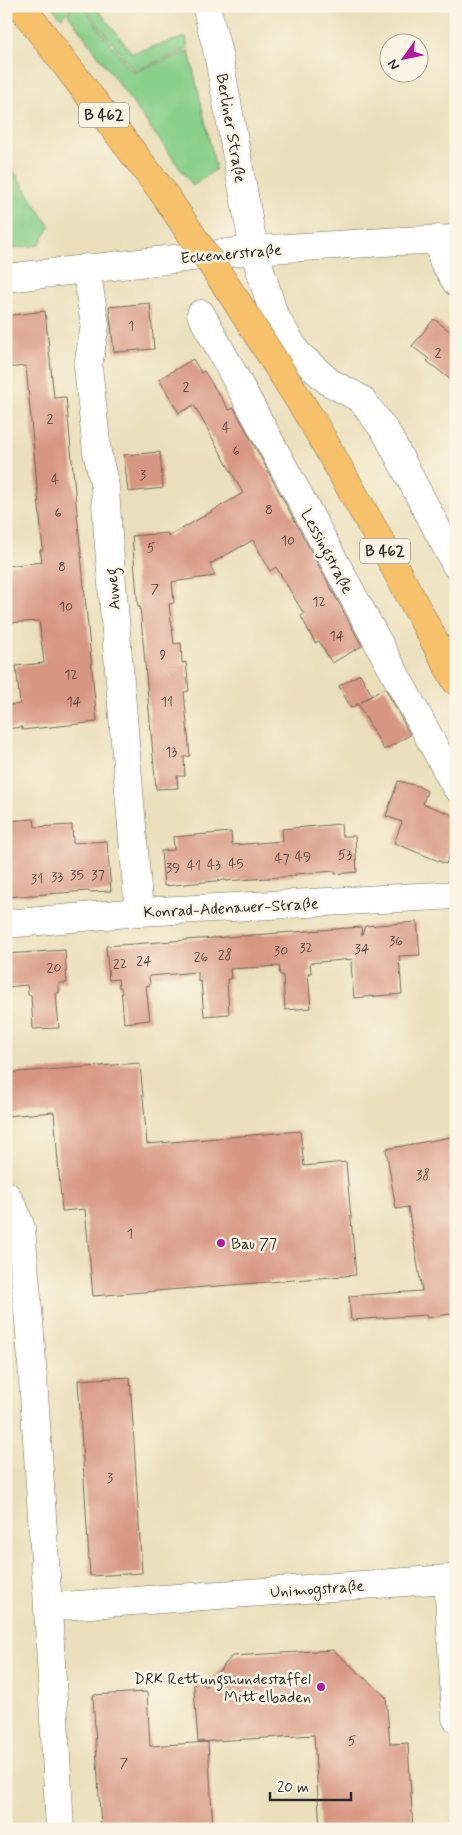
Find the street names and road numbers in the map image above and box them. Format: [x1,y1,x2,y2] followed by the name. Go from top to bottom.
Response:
[211,72,250,185] street label: Berliner Straße
[79,102,129,128] road number: B 462
[180,240,283,269] street label: Eckenerstraße
[295,506,358,598] street label: Lessingstraße
[360,538,410,564] road number: B 462
[101,567,127,611] street label: Auweg
[143,893,319,924] street label: Konrad-Adenauer-Straße
[269,1576,365,1604] street label: Unimogstraße

